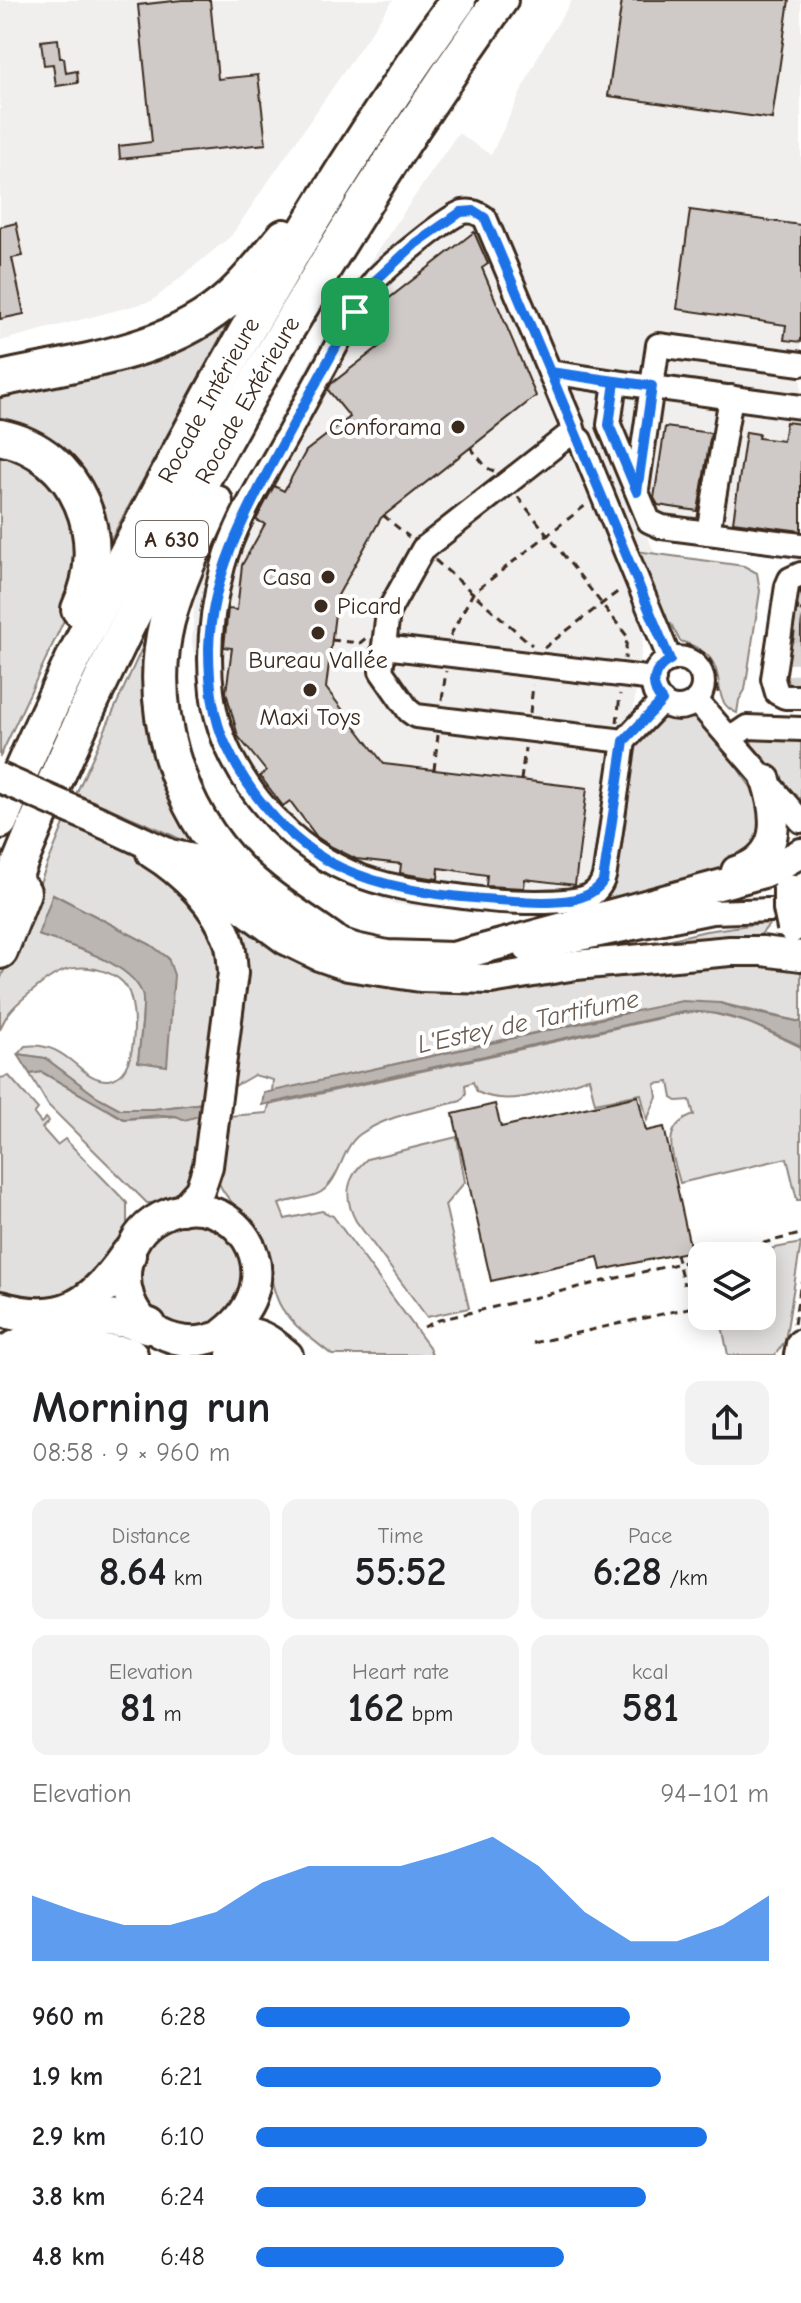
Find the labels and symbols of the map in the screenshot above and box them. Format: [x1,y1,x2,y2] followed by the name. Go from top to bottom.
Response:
[321,278,389,346] pin
[189,311,306,489] street label: Rocade Extérieure
[152,312,265,488] street label: Rocade Intérieure
[329,413,442,441] place label: Conforama
[449,418,467,436] marker: Conforama
[136,521,208,557] road number: A 630
[263,563,312,591] place label: Casa
[319,568,337,586] marker: Casa
[337,592,401,620] place label: Picard
[312,597,330,615] marker: Picard
[309,624,327,642] marker: Bureau Vallée
[248,646,388,674] place label: Bureau Vallée
[301,681,319,699] marker: Maxi Toys
[260,703,360,731] place label: Maxi Toys
[415,984,642,1060] water label: L'Estey de Tartifume

